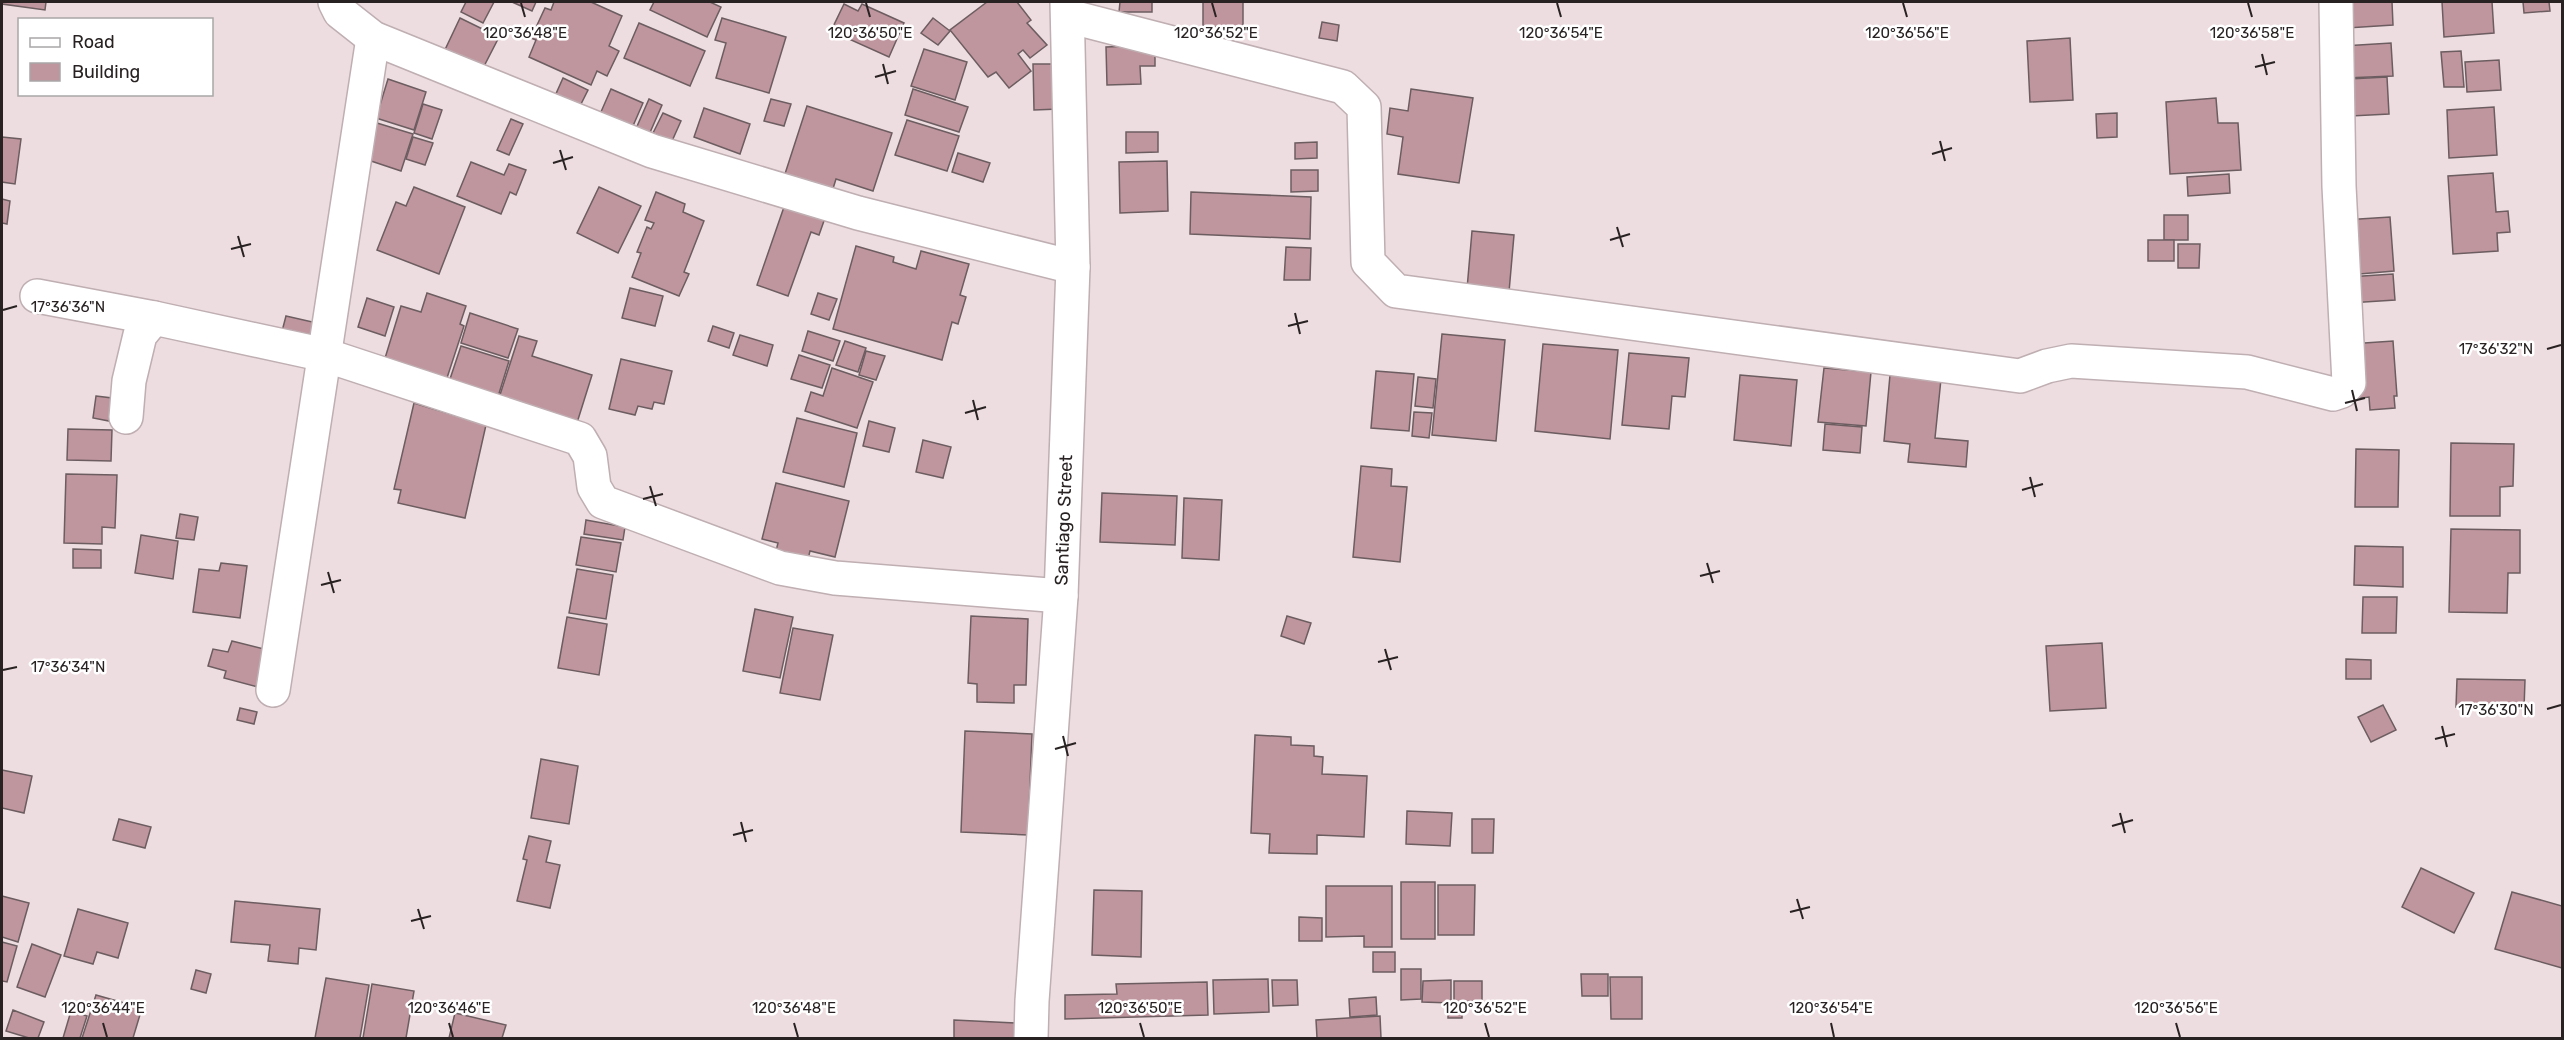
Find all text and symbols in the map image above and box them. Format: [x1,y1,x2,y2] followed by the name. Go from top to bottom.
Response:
[18,18,213,96] legend
[483,24,567,42] text: 120°36'48"E
[828,24,912,42] text: 120°36'50"E
[1174,24,1258,42] text: 120°36'52"E
[1519,24,1603,42] text: 120°36'54"E
[1865,24,1949,42] text: 120°36'56"E
[2210,24,2294,42] text: 120°36'58"E
[72,31,115,53] text: Road
[72,61,140,83] text: Building
[31,298,105,316] text: 17°36'36"N
[2459,340,2533,358] text: 17°36'32"N
[1050,454,1077,586] street label: Santiago Street
[31,658,105,676] text: 17°36'34"N
[2458,701,2534,719] text: 17°36'30"N
[61,999,145,1017] text: 120°36'44"E
[407,999,491,1017] text: 120°36'46"E
[752,999,836,1017] text: 120°36'48"E
[1098,999,1182,1017] text: 120°36'50"E
[1443,999,1527,1017] text: 120°36'52"E
[1789,999,1873,1017] text: 120°36'54"E
[2134,999,2218,1017] text: 120°36'56"E

